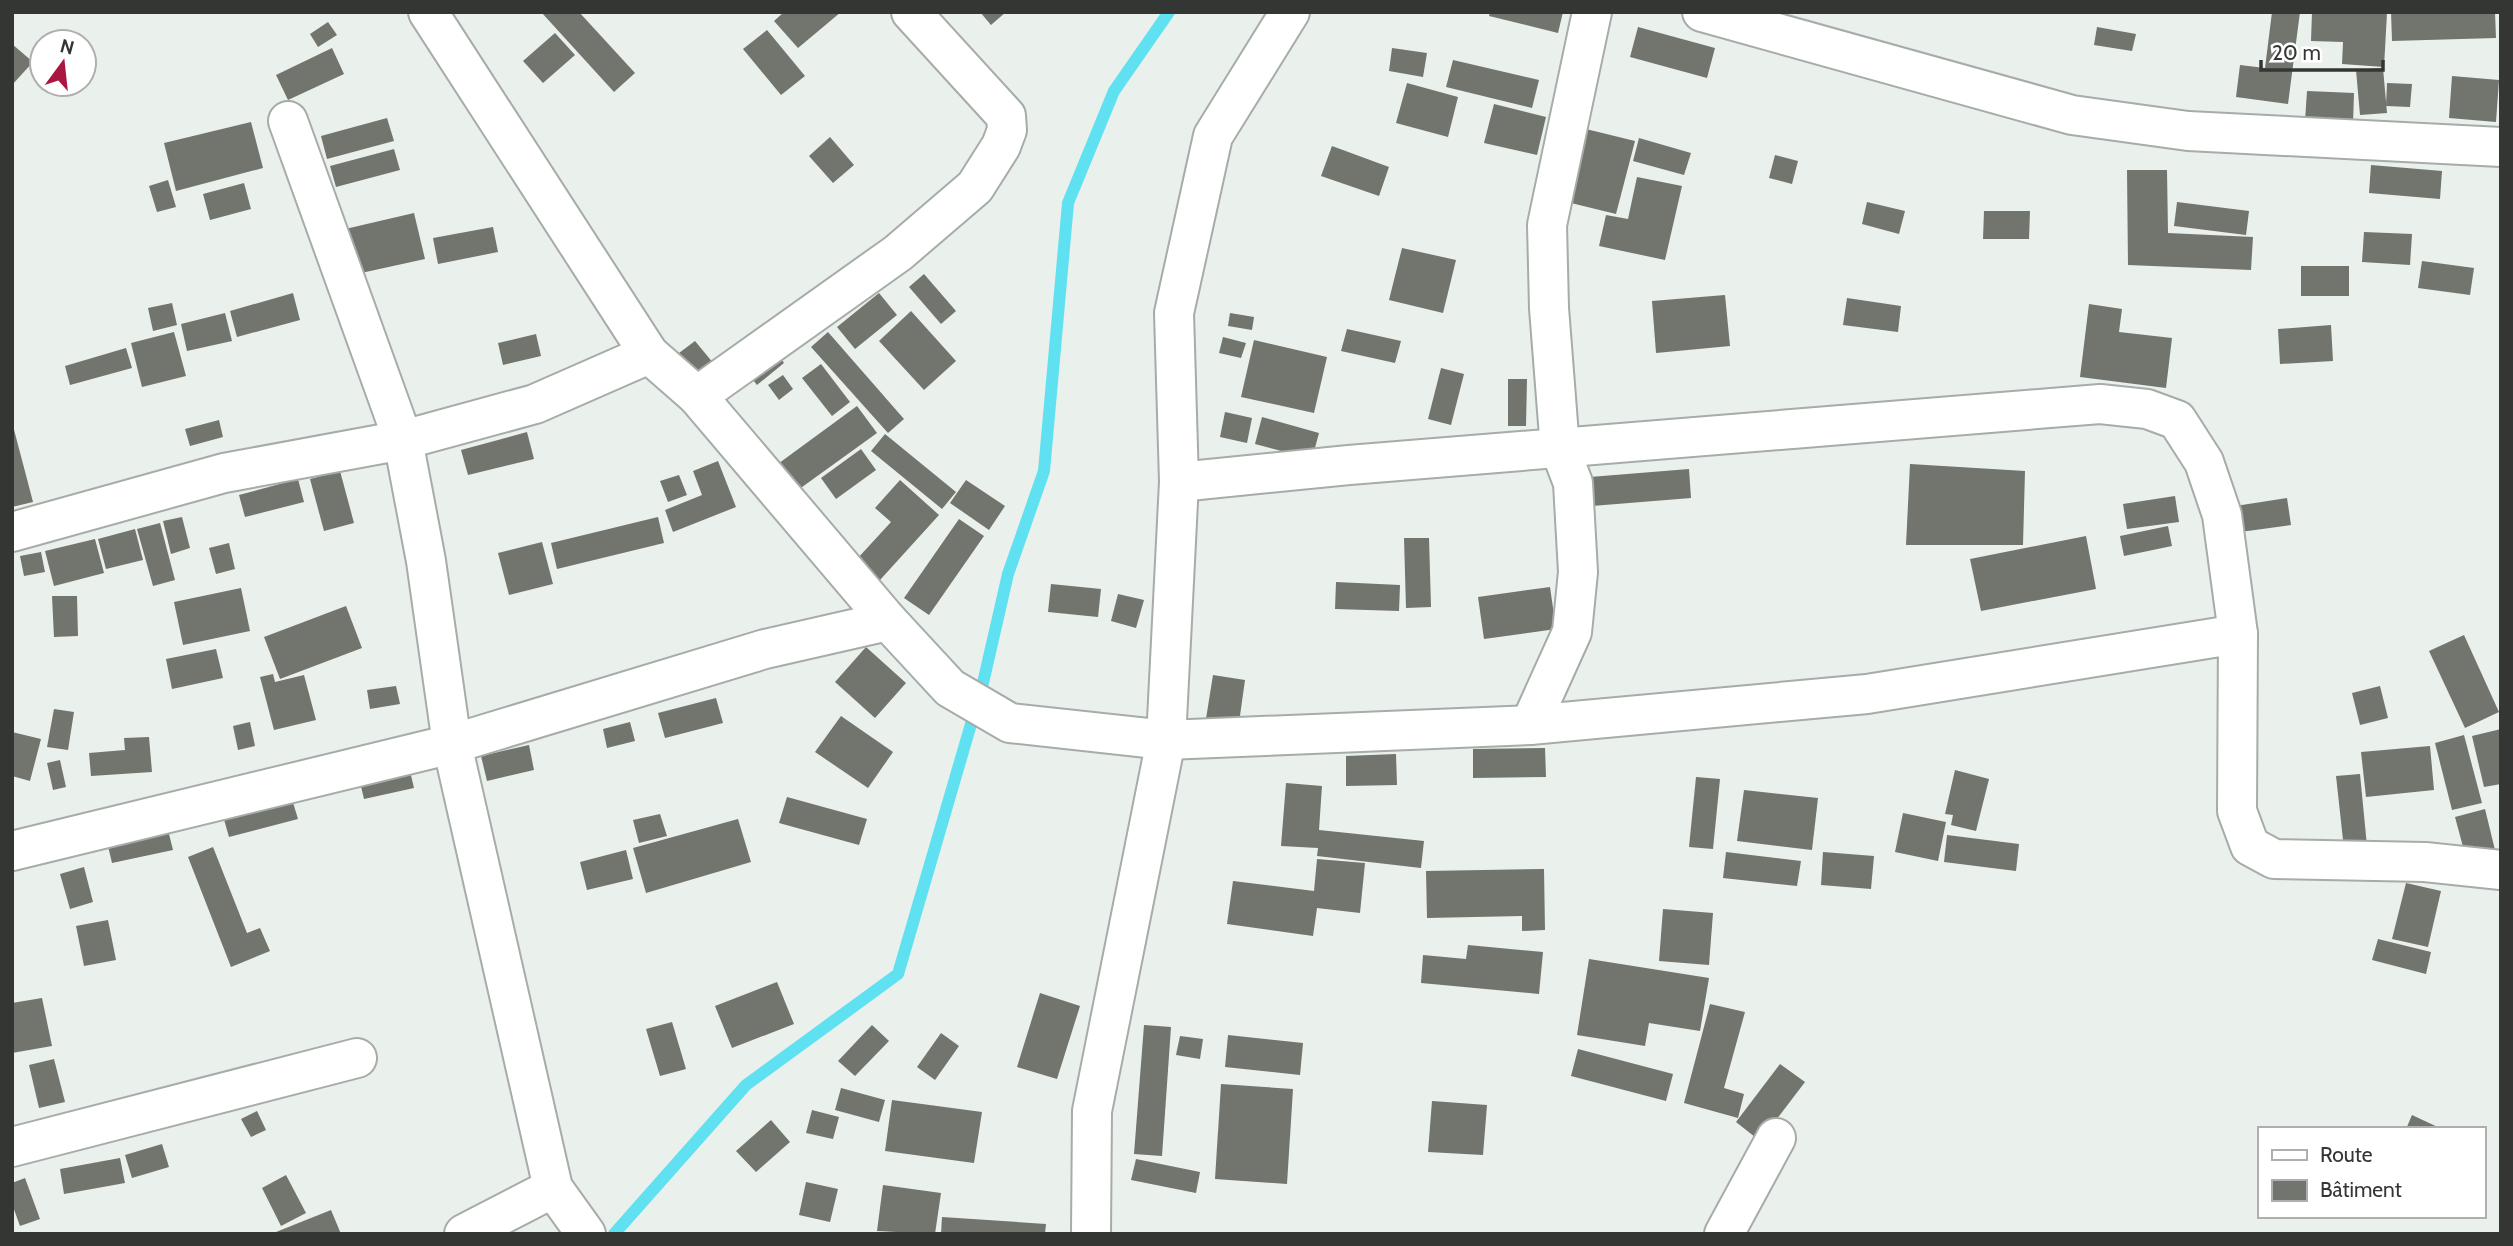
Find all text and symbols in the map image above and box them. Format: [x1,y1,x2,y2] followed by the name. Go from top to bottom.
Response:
[28,28,98,98] north arrow
[2261,28,2384,72] scale bar
[58,34,77,60] text: N
[2272,40,2321,65] text: 20 m
[2258,1127,2485,1218] legend
[2320,1142,2373,1167] text: Route
[2320,1177,2402,1202] text: Bâtiment

